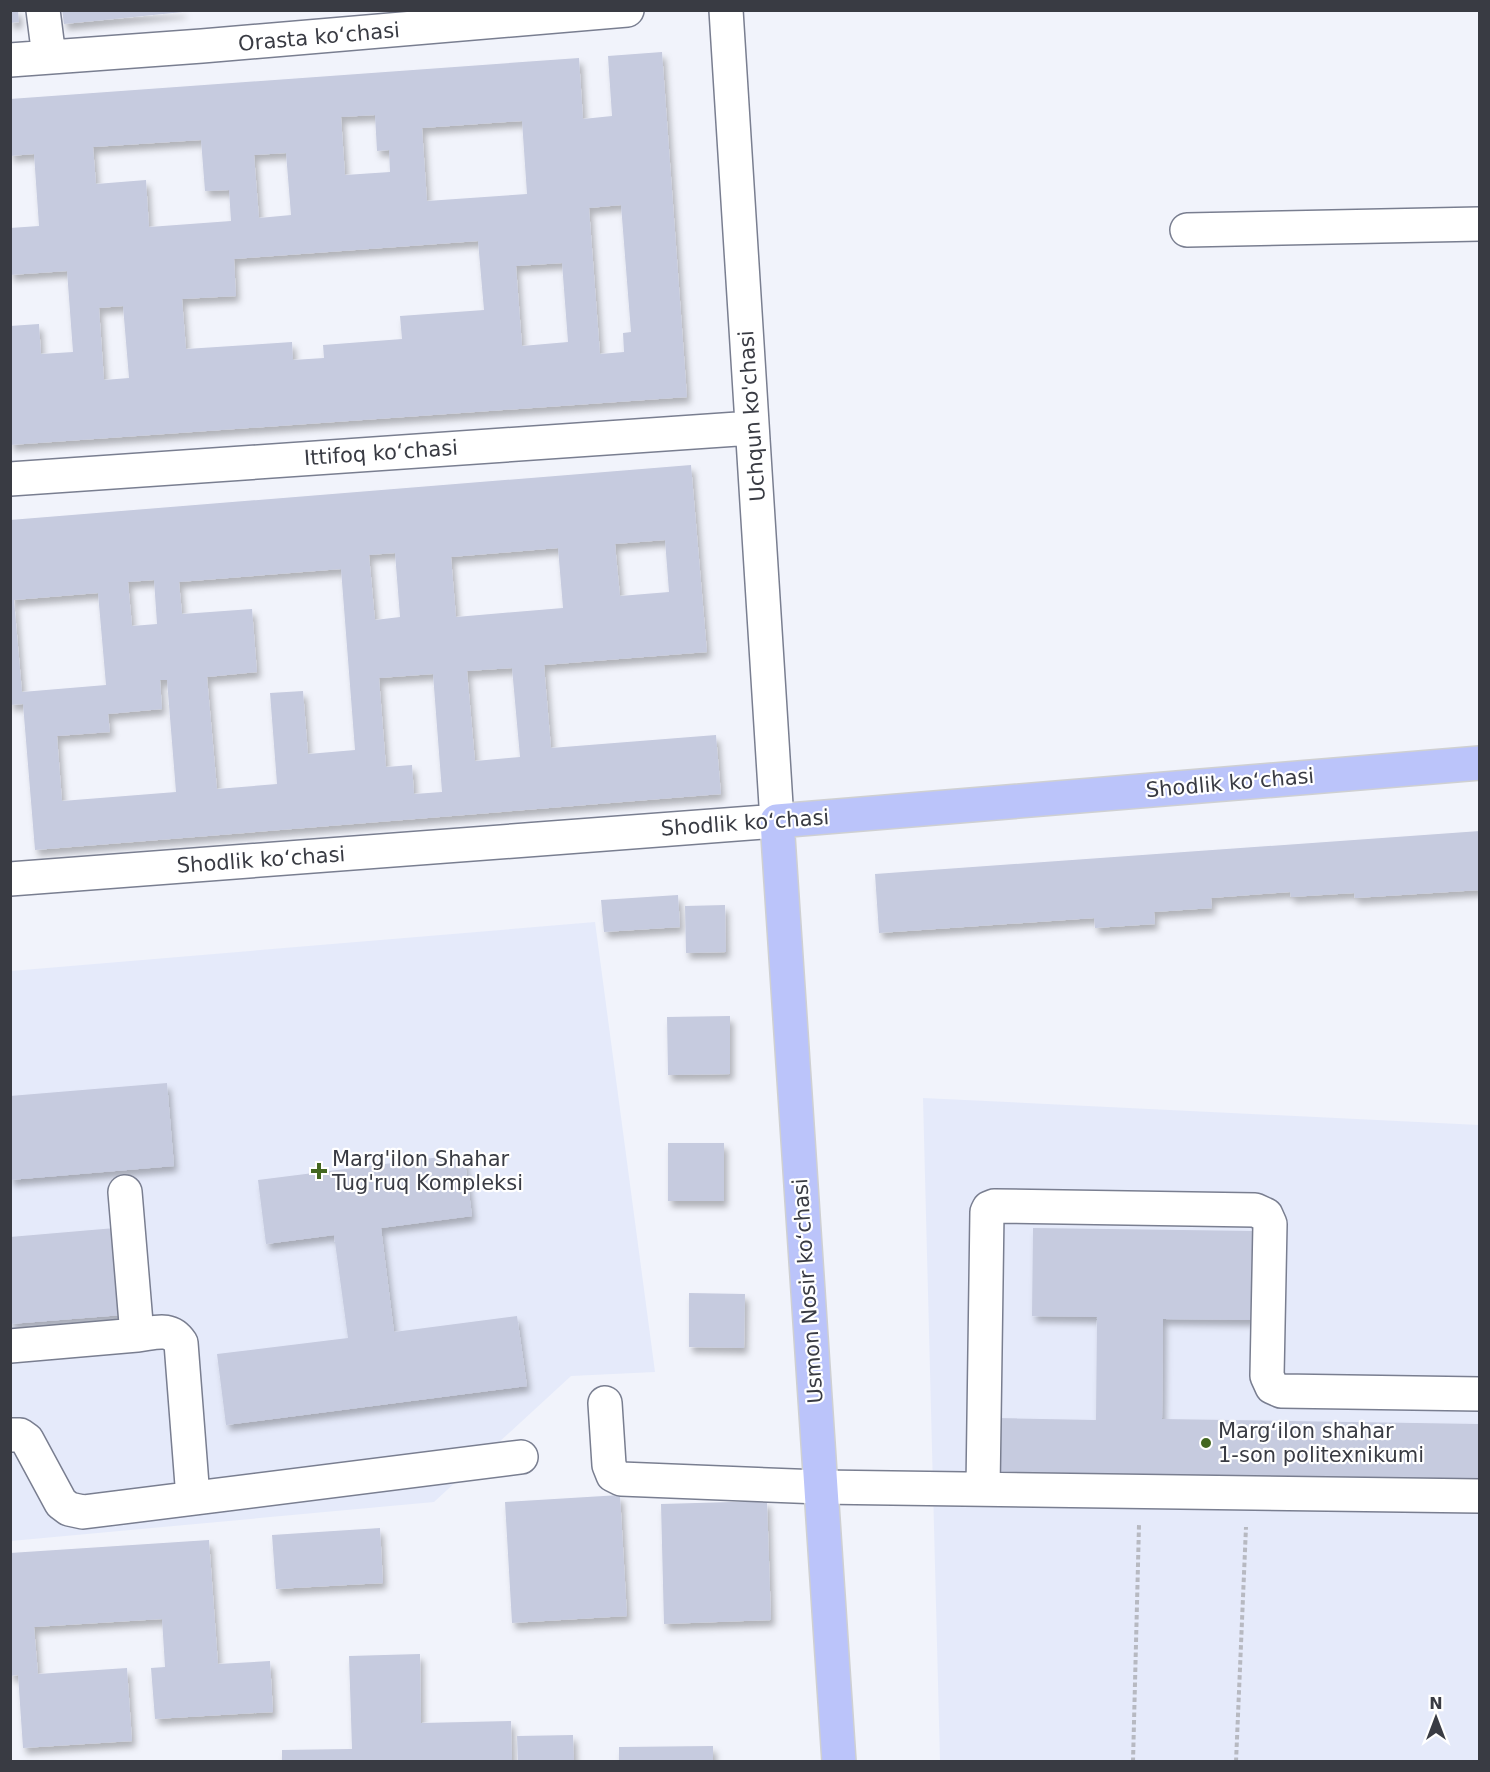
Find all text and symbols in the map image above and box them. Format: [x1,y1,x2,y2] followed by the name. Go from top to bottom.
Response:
[237,18,401,56] street label: Orasta koʻchasi
[734,330,770,502] street label: Uchqun ko'chasi
[303,436,459,470] street label: Ittifoq koʻchasi
[1145,764,1315,802] street label: Shodlik koʻchasi
[660,805,830,841] street label: Shodlik koʻchasi
[176,842,346,878] street label: Shodlik koʻchasi
[331,1147,523,1195] place label: Marg'ilon Shahar Tug'ruq Kompleksi
[310,1162,328,1180] marker: Marg'ilon Shahar Tug'ruq Kompleksi
[788,1178,828,1404] street label: Usmon Nosir ko‘chasi
[1218,1419,1424,1467] place label: Margʻilon shahar 1-son politexnikumi
[1199,1436,1213,1450] marker: Margʻilon shahar 1-son politexnikumi
[1406,1688,1466,1748] north arrow
[1429,1694,1443,1713] text: N

